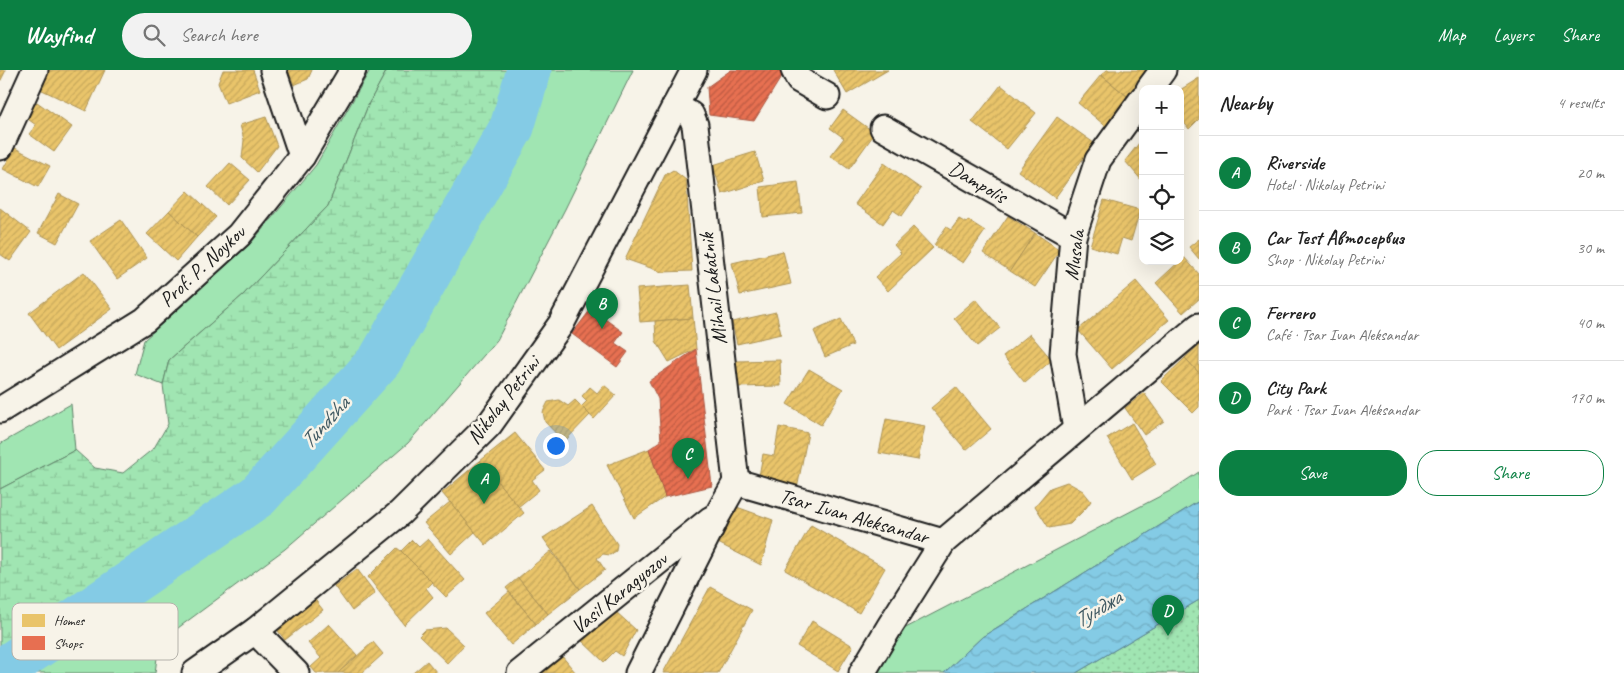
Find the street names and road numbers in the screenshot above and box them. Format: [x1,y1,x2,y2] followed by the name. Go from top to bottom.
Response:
[944,155,1013,210] street label: Dampolis
[154,218,252,312] street label: Prof. P. Noykov
[1058,226,1091,282] street label: Musala
[693,230,733,346] street label: Mihail Lakatnik
[461,348,547,449] street label: Nikolay Petrini
[776,482,934,550] street label: Tsar Ivan Aleksandar
[566,545,674,640] street label: Vasil Karagyozov

